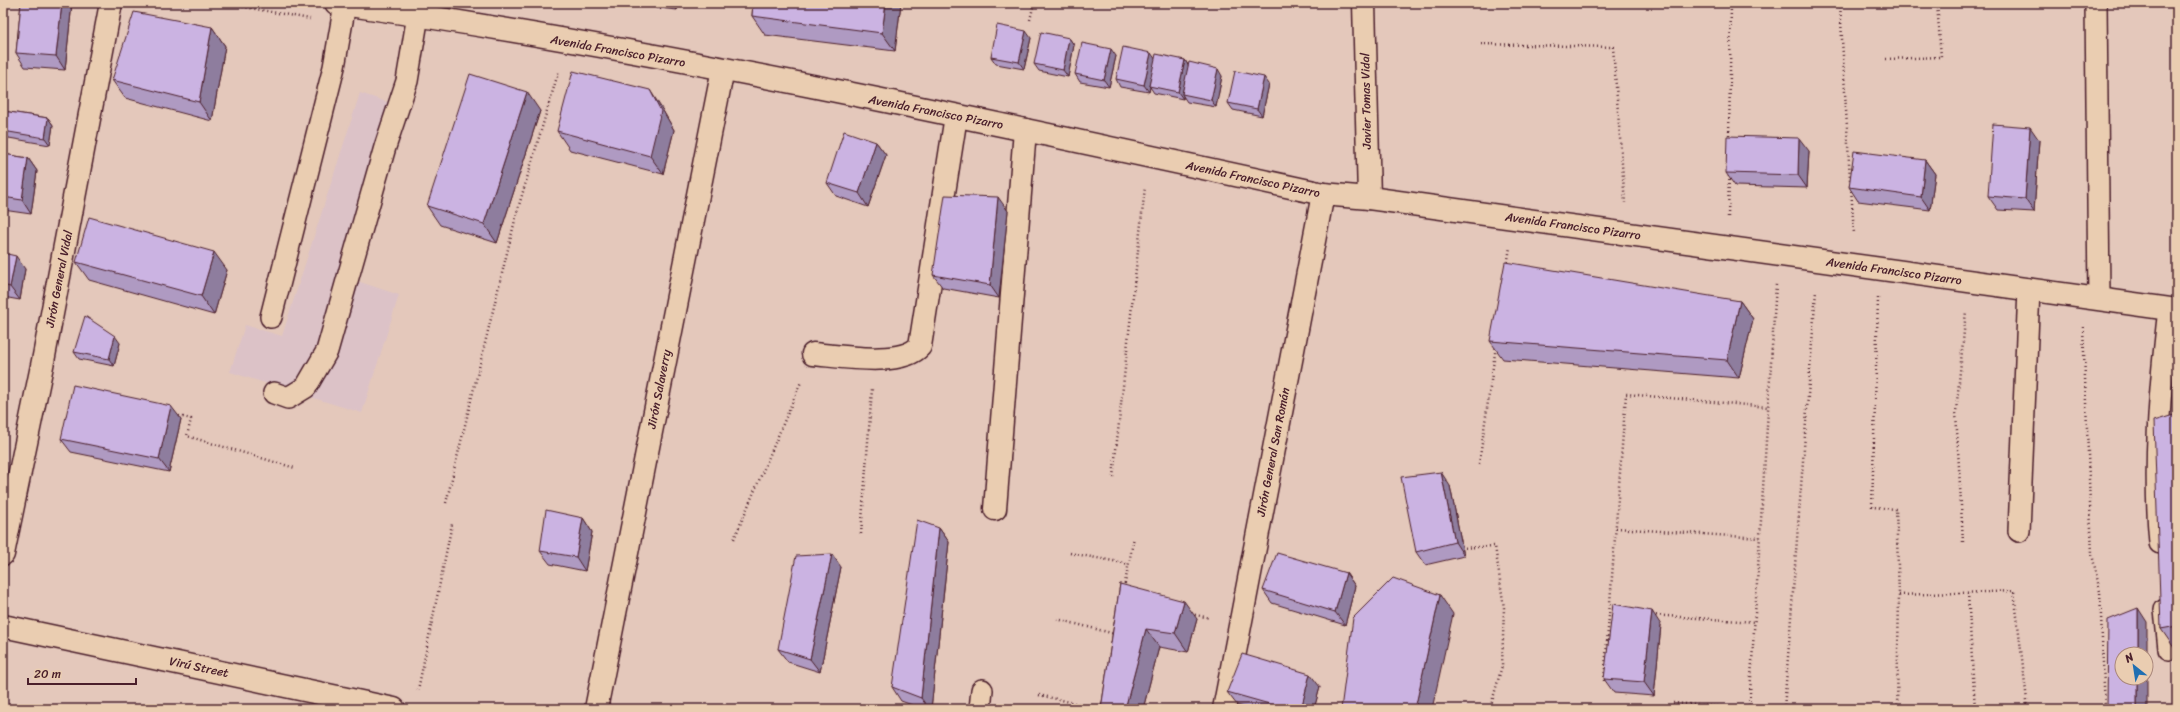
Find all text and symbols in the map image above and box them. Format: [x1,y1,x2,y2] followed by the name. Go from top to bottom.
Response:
[548,28,687,74] street label: Avenida Francisco Pizarro
[1354,52,1378,150] street label: Javier Tomas Vidal
[866,88,1005,136] street label: Avenida Francisco Pizarro
[1183,154,1322,204] street label: Avenida Francisco Pizarro
[1503,205,1642,246] street label: Avenida Francisco Pizarro
[39,228,79,330] street label: Jirón General Vidal
[1824,250,1963,291] street label: Avenida Francisco Pizarro
[640,347,678,432] street label: Jirón Salaverry
[1250,385,1296,519] street label: Jirón General San Román
[2114,646,2154,686] north arrow
[2120,647,2138,668] text: N
[167,650,231,684] street label: Virú Street
[28,660,136,686] scale bar
[34,663,61,685] text: 20 m

